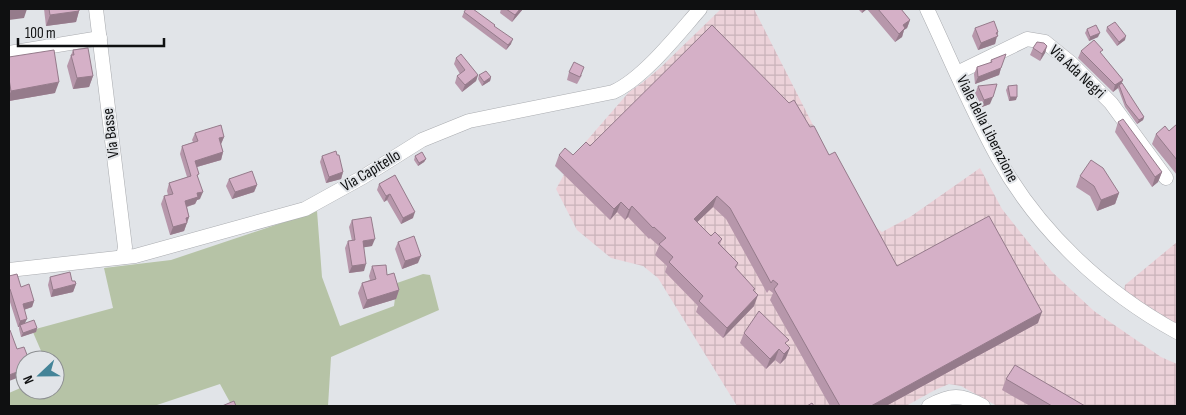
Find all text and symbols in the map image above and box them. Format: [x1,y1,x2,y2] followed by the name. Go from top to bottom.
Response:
[18,15,164,47] scale bar
[25,24,56,43] text: 100 m
[1045,41,1109,103] street label: Via Ada Negri
[952,72,1022,186] street label: Viale della Liberazione
[99,107,123,159] street label: Via Basse
[338,146,404,196] street label: Via Capitello
[15,350,65,400] north arrow
[19,373,38,386] text: N

